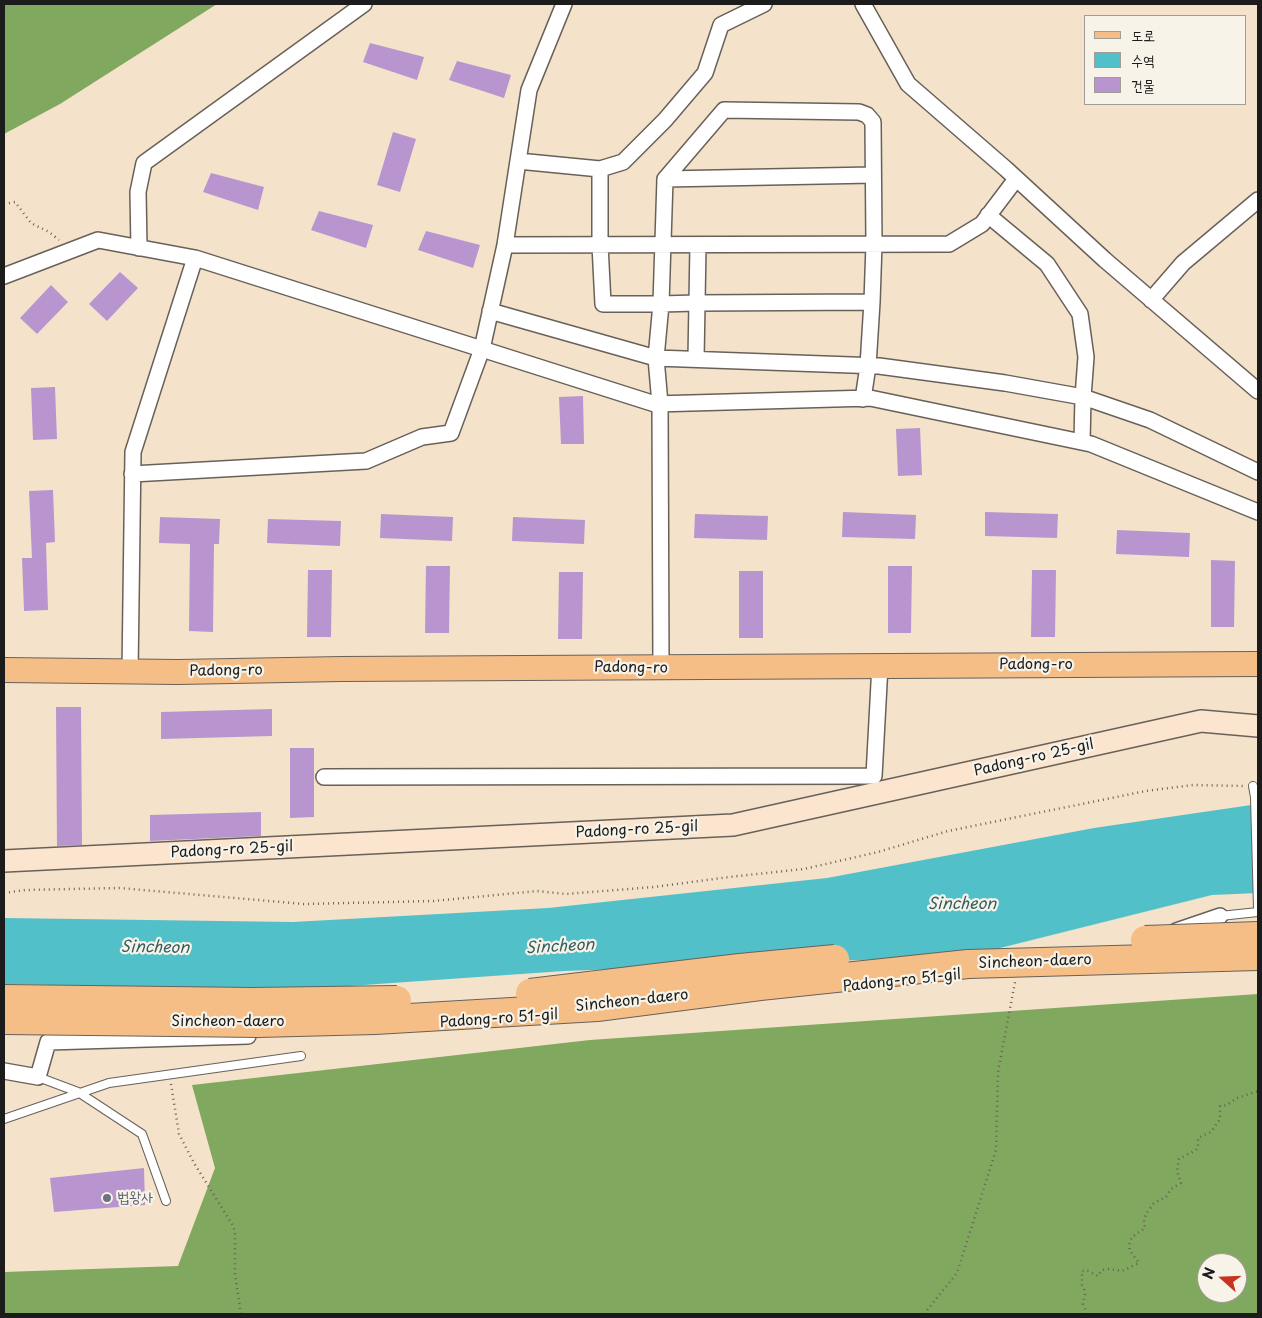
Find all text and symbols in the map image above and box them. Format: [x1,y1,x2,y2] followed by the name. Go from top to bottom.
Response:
[1084,15,1247,105] legend
[1131,23,1155,46] text: 도로
[1131,48,1155,71] text: 수역
[1131,73,1155,96] text: 건물
[999,656,1073,674] street label: Padong-ro
[594,658,668,678] street label: Padong-ro
[189,661,263,681] street label: Padong-ro
[972,735,1096,781] street label: Padong-ro 25-gil
[575,818,699,842] street label: Padong-ro 25-gil
[170,838,294,862] street label: Padong-ro 25-gil
[928,895,996,915] water label: Sincheon
[525,936,595,958] water label: Sincheon
[120,938,190,958] water label: Sincheon
[978,951,1092,973] street label: Sincheon-daero
[842,966,962,996] street label: Padong-ro 51-gil
[575,986,689,1016] street label: Sincheon-daero
[439,1006,559,1032] street label: Padong-ro 51-gil
[171,1013,285,1031] street label: Sincheon-daero
[117,1189,153,1207] place label: 법왕사
[101,1192,113,1204] marker: 법왕사
[1197,1253,1247,1303] north arrow
[1197,1264,1220,1282] text: N

